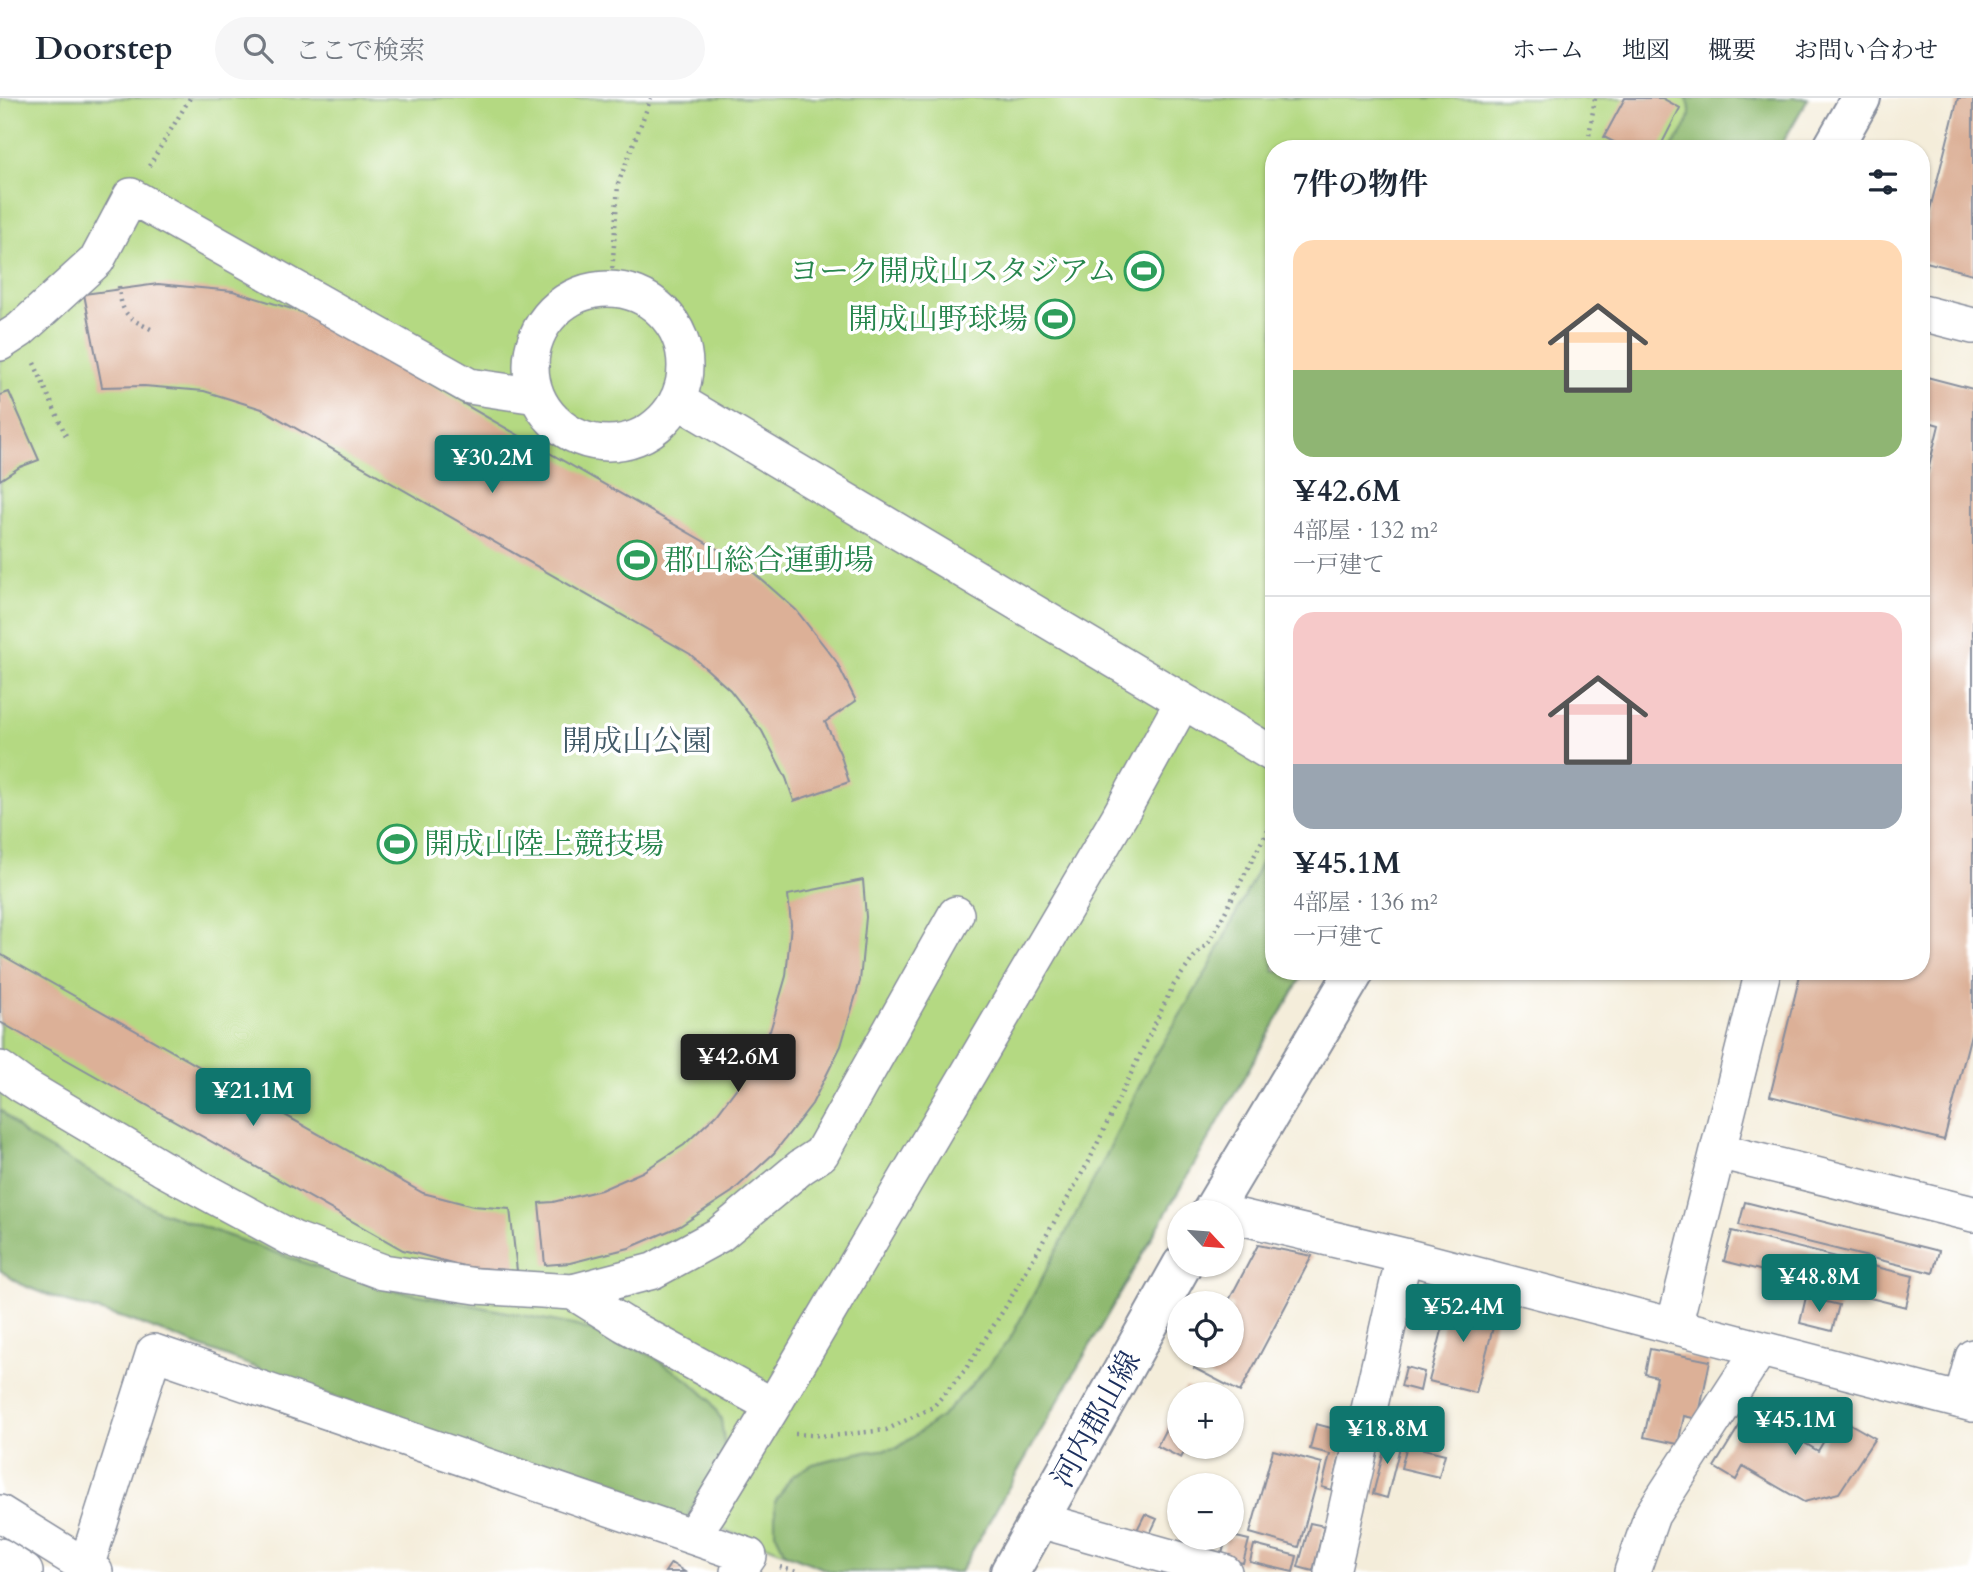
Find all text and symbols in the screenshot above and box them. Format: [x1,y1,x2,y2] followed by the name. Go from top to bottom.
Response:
[215,17,705,80] search box
[35,26,173,71] text: Doorstep
[239,29,277,67] icon: search
[295,33,425,68] text: ここで検索
[1512,34,1584,67] text: ホーム
[1622,34,1670,67] text: 地図
[1708,34,1756,67] text: 概要
[1794,34,1938,67] text: お問い合わせ
[1864,163,1902,201] icon: filters
[1293,164,1428,205] text: 7件の物件
[1123,250,1165,292] sports icon: ヨーク開成山スタジアム
[789,251,1117,292] place label: ヨーク開成山スタジアム
[1535,285,1661,411] icon: home
[1034,298,1076,340] sports icon: 開成山野球場
[848,299,1028,340] place label: 開成山野球場
[435,436,549,495] pin: ¥30.2M
[451,442,533,473] text: ¥30.2M
[1293,471,1401,512] text: ¥42.6M
[1293,515,1438,546] text: 4部屋 · 132 m²
[616,539,658,581] sports icon: 郡山総合運動場
[664,540,874,581] place label: 郡山総合運動場
[1293,549,1385,580] text: 一戸建て
[1535,657,1661,783] icon: home
[562,721,712,762] park label: 開成山公園
[376,823,418,865] sports icon: 開成山陸上競技場
[424,824,664,865] place label: 開成山陸上競技場
[1293,843,1401,884] text: ¥45.1M
[1293,887,1438,918] text: 4部屋 · 136 m²
[1293,921,1385,952] text: 一戸建て
[681,1034,795,1094] pin: ¥42.6M
[697,1041,779,1072] text: ¥42.6M
[196,1068,310,1128] pin: ¥21.1M
[212,1075,294,1106] text: ¥21.1M
[1167,1200,1244,1278] north arrow
[1167,1200,1244,1550] map controls
[1762,1254,1876,1314] pin: ¥48.8M
[1778,1261,1860,1292] text: ¥48.8M
[1406,1284,1520,1344] pin: ¥52.4M
[1167,1291,1244,1368] button: locate
[1422,1291,1504,1322] text: ¥52.4M
[1042,1344,1151,1495] street label: 河内郡山線
[1167,1382,1244,1459] button: +
[1738,1398,1852,1457] pin: ¥45.1M
[1754,1404,1836,1435] text: ¥45.1M
[1330,1406,1444,1466] pin: ¥18.8M
[1346,1413,1428,1444] text: ¥18.8M
[1167,1473,1244,1550] button: −

